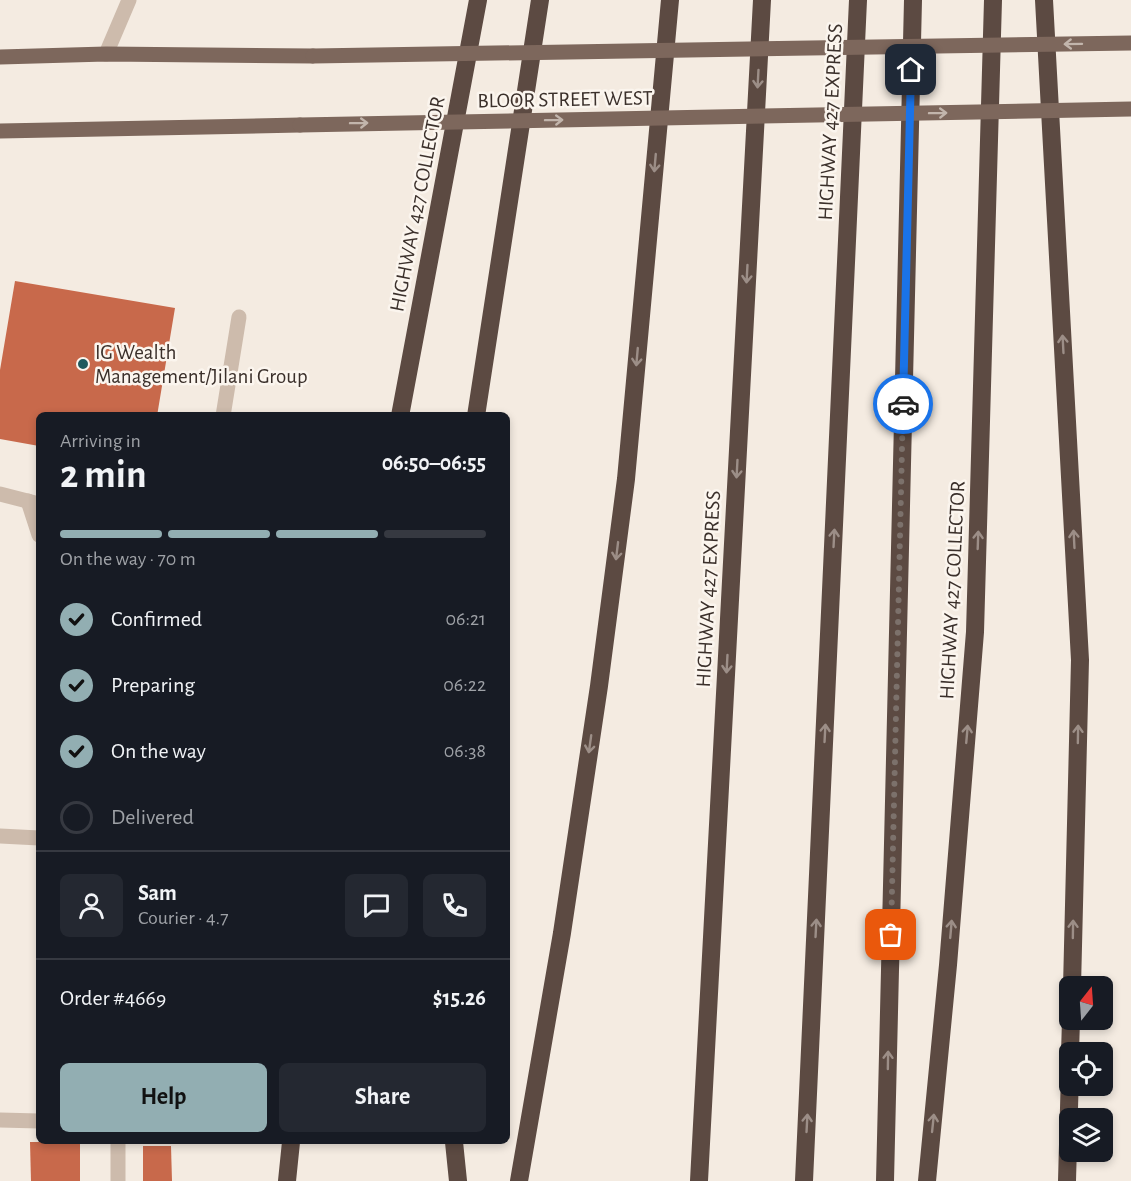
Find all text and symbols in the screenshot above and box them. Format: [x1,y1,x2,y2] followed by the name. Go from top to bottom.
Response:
[815,23,846,221] street label: HIGHWAY 427 EXPRESS
[1063,38,1083,50] one-way arrow
[885,44,936,95] pin
[894,53,927,86] icon: home
[752,69,763,89] one-way arrow
[477,87,653,112] street label: BLOOR STREET WEST
[386,95,449,314] street label: HIGHWAY 427 COLLECTOR
[927,107,947,119] one-way arrow
[543,114,563,126] one-way arrow
[348,118,368,129] one-way arrow
[649,152,660,172] one-way arrow
[742,264,753,284] one-way arrow
[1058,335,1069,355] one-way arrow
[95,342,308,387] place label: IG Wealth Management/Jilani Group
[631,347,642,366] one-way arrow
[76,357,90,371] marker: IG Wealth Management/Jilani Group
[873,374,933,434] courier
[887,388,920,421] icon: car
[60,431,141,451] text: Arriving in
[382,452,486,474] text: 06:50–06:55
[60,456,147,495] text: 2 min
[731,458,742,478] one-way arrow
[936,480,969,700] street label: HIGHWAY 427 COLLECTOR
[693,490,724,688] street label: HIGHWAY 427 EXPRESS
[828,529,839,549] one-way arrow
[1068,529,1079,549] one-way arrow
[972,530,983,550] one-way arrow
[611,540,622,560] one-way arrow
[60,549,196,569] text: On the way · 70 m
[60,603,93,636] icon: check
[111,608,202,630] text: Confirmed
[445,609,486,629] text: 06:21
[721,653,732,673] one-way arrow
[60,669,93,702] icon: check
[111,674,195,696] text: Preparing
[443,675,486,695] text: 06:22
[819,723,830,743] one-way arrow
[1073,724,1084,744] one-way arrow
[962,725,973,745] one-way arrow
[585,734,596,753] one-way arrow
[60,735,93,768] icon: check
[111,740,206,762] text: On the way
[444,741,486,761] text: 06:38
[111,806,194,828] text: Delivered
[60,874,123,937] button: person
[345,874,408,937] button: chat
[423,874,486,937] button: phone
[138,882,177,904] text: Sam
[138,908,229,928] text: Courier · 4.7
[865,909,916,960] pin
[810,918,821,938] one-way arrow
[874,918,907,951] icon: bag
[946,919,957,939] one-way arrow
[1068,919,1079,939] one-way arrow
[1059,976,1113,1030] north arrow
[1059,976,1113,1162] map controls
[60,987,166,1009] text: Order #4669
[433,987,486,1009] text: $15.26
[1059,1042,1113,1096] button: locate
[882,1050,893,1070] one-way arrow
[60,1063,267,1132] button: Help
[279,1063,486,1132] button: Share
[1059,1108,1113,1162] button: layers
[801,1113,813,1133] one-way arrow
[928,1113,939,1133] one-way arrow

